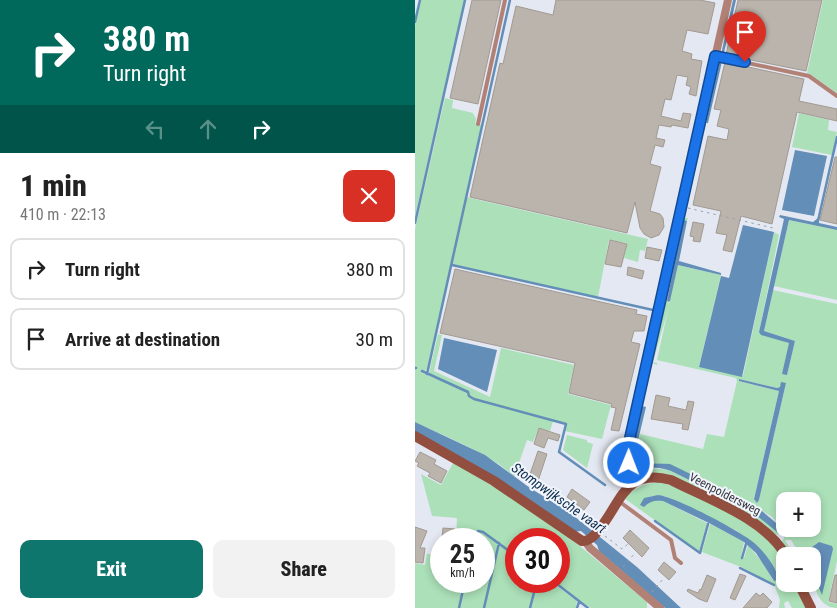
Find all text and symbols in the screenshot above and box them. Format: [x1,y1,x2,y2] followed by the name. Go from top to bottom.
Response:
[724,11,766,62] pin
[731,18,759,46] icon: arrive
[103,19,190,60] text: 380 m
[20,20,85,85] icon: right
[103,61,186,86] text: Turn right
[141,115,169,143] icon: left
[194,115,222,143] icon: ahead
[247,115,275,143] icon: right
[20,168,87,203] text: 1 min
[343,170,395,222] button: close
[20,205,106,224] text: 410 m · 22:13
[22,255,50,283] icon: right
[65,258,140,281] text: Turn right
[346,258,393,281] text: 380 m
[22,325,50,353] icon: arrive
[65,328,220,351] text: Arrive at destination
[356,328,393,351] text: 30 m
[602,436,654,488] position arrow
[509,459,610,537] water label: Stompwijksche vaart
[687,470,763,518] street label: Veenpoldersweg
[776,492,821,592] map controls
[776,492,821,537] button: +
[505,528,570,593] speed limit sign: 30
[20,540,203,598] button: Exit
[213,540,395,598] button: Share
[450,540,475,569] text: 25
[776,547,821,592] button: −
[450,566,475,580] text: km/h

